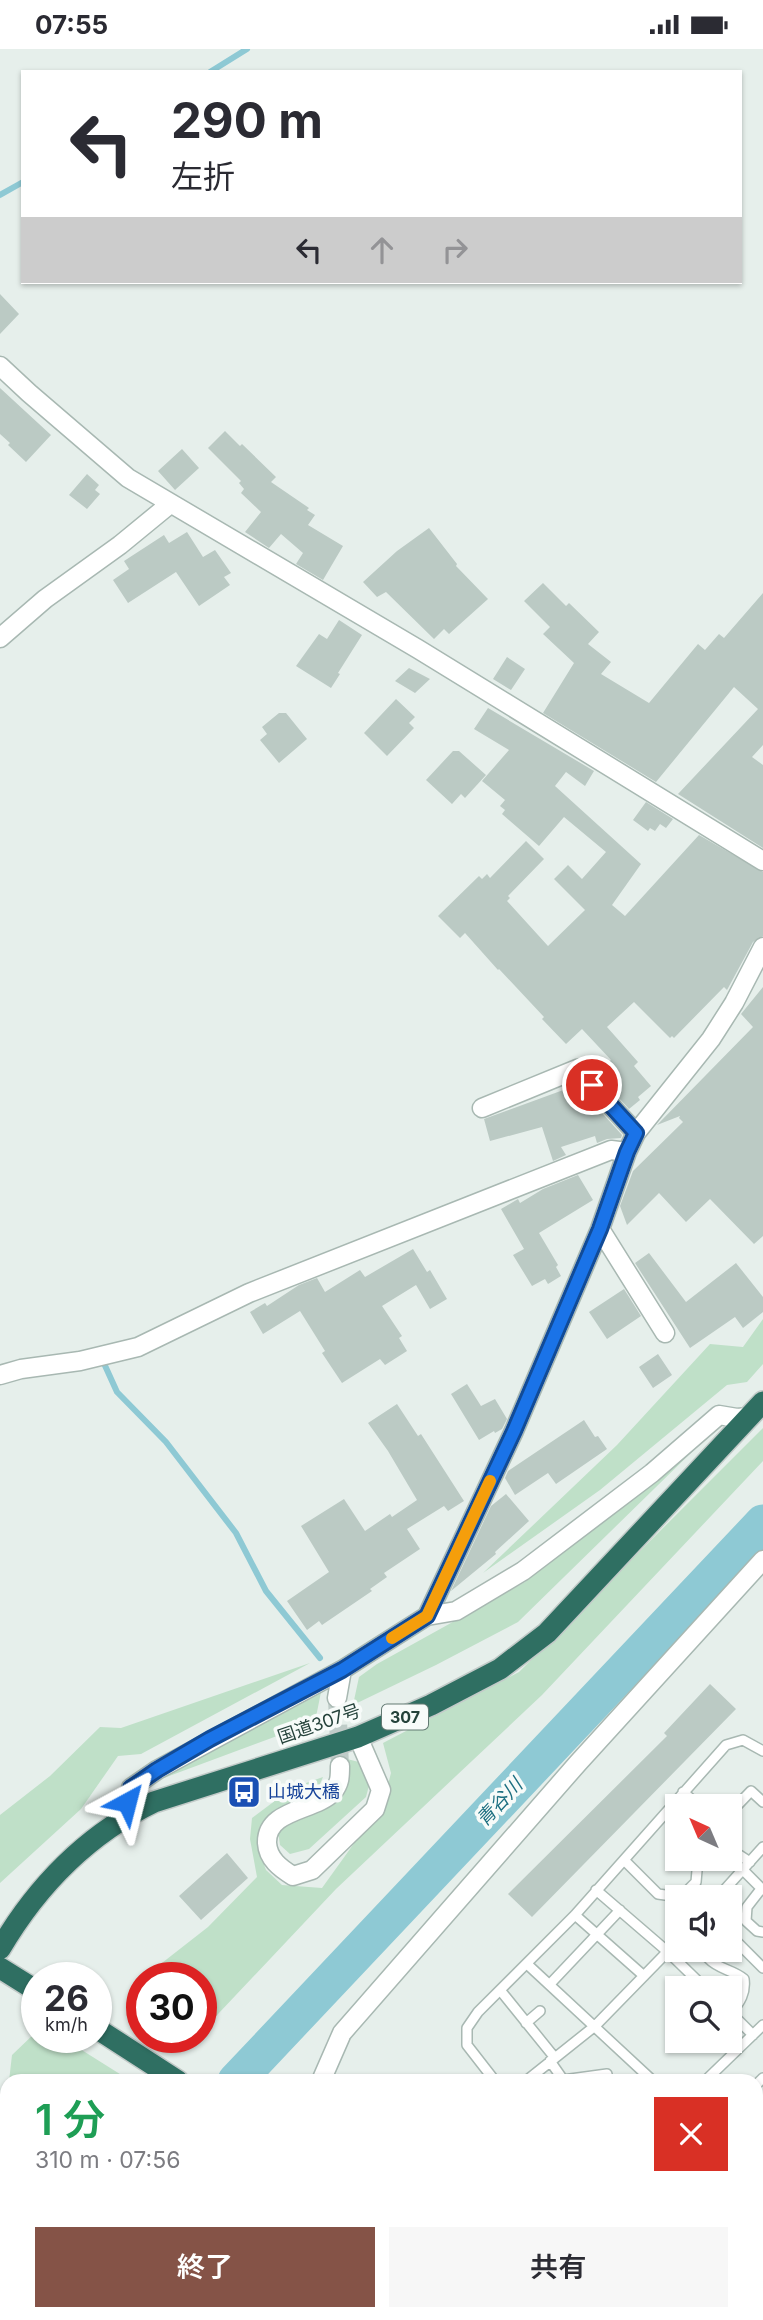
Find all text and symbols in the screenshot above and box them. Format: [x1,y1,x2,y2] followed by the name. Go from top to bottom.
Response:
[35,9,108,40] text: 07:55
[171,91,323,150] text: 290 m
[56,98,147,189] icon: left
[171,157,235,196] text: 左折
[290,231,328,269] icon: left
[363,231,401,269] icon: ahead
[436,231,474,269] icon: right
[562,1055,622,1115] pin
[573,1066,611,1104] icon: arrive
[275,1700,363,1748] street label: 国道307号
[382,1705,428,1729] road number: 307
[90,1765,164,1839] position arrow
[472,1772,529,1831] water label: 青谷川
[225,1773,263,1811] bus stop icon: 山城大橋
[268,1781,340,1802] place label: 山城大橋
[665,1794,742,1871] north arrow
[665,1794,742,2053] map controls
[665,1885,742,1962] button: sound
[126,1962,217,2053] speed limit sign: 30
[665,1976,742,2053] button: search
[44,1977,89,2019] text: 26
[45,2014,88,2035] text: km/h
[35,2094,105,2145] text: 1 分
[654,2097,728,2171] button: close
[35,2146,180,2174] text: 310 m · 07:56
[35,2227,375,2307] button: 終了
[389,2227,728,2307] button: 共有

